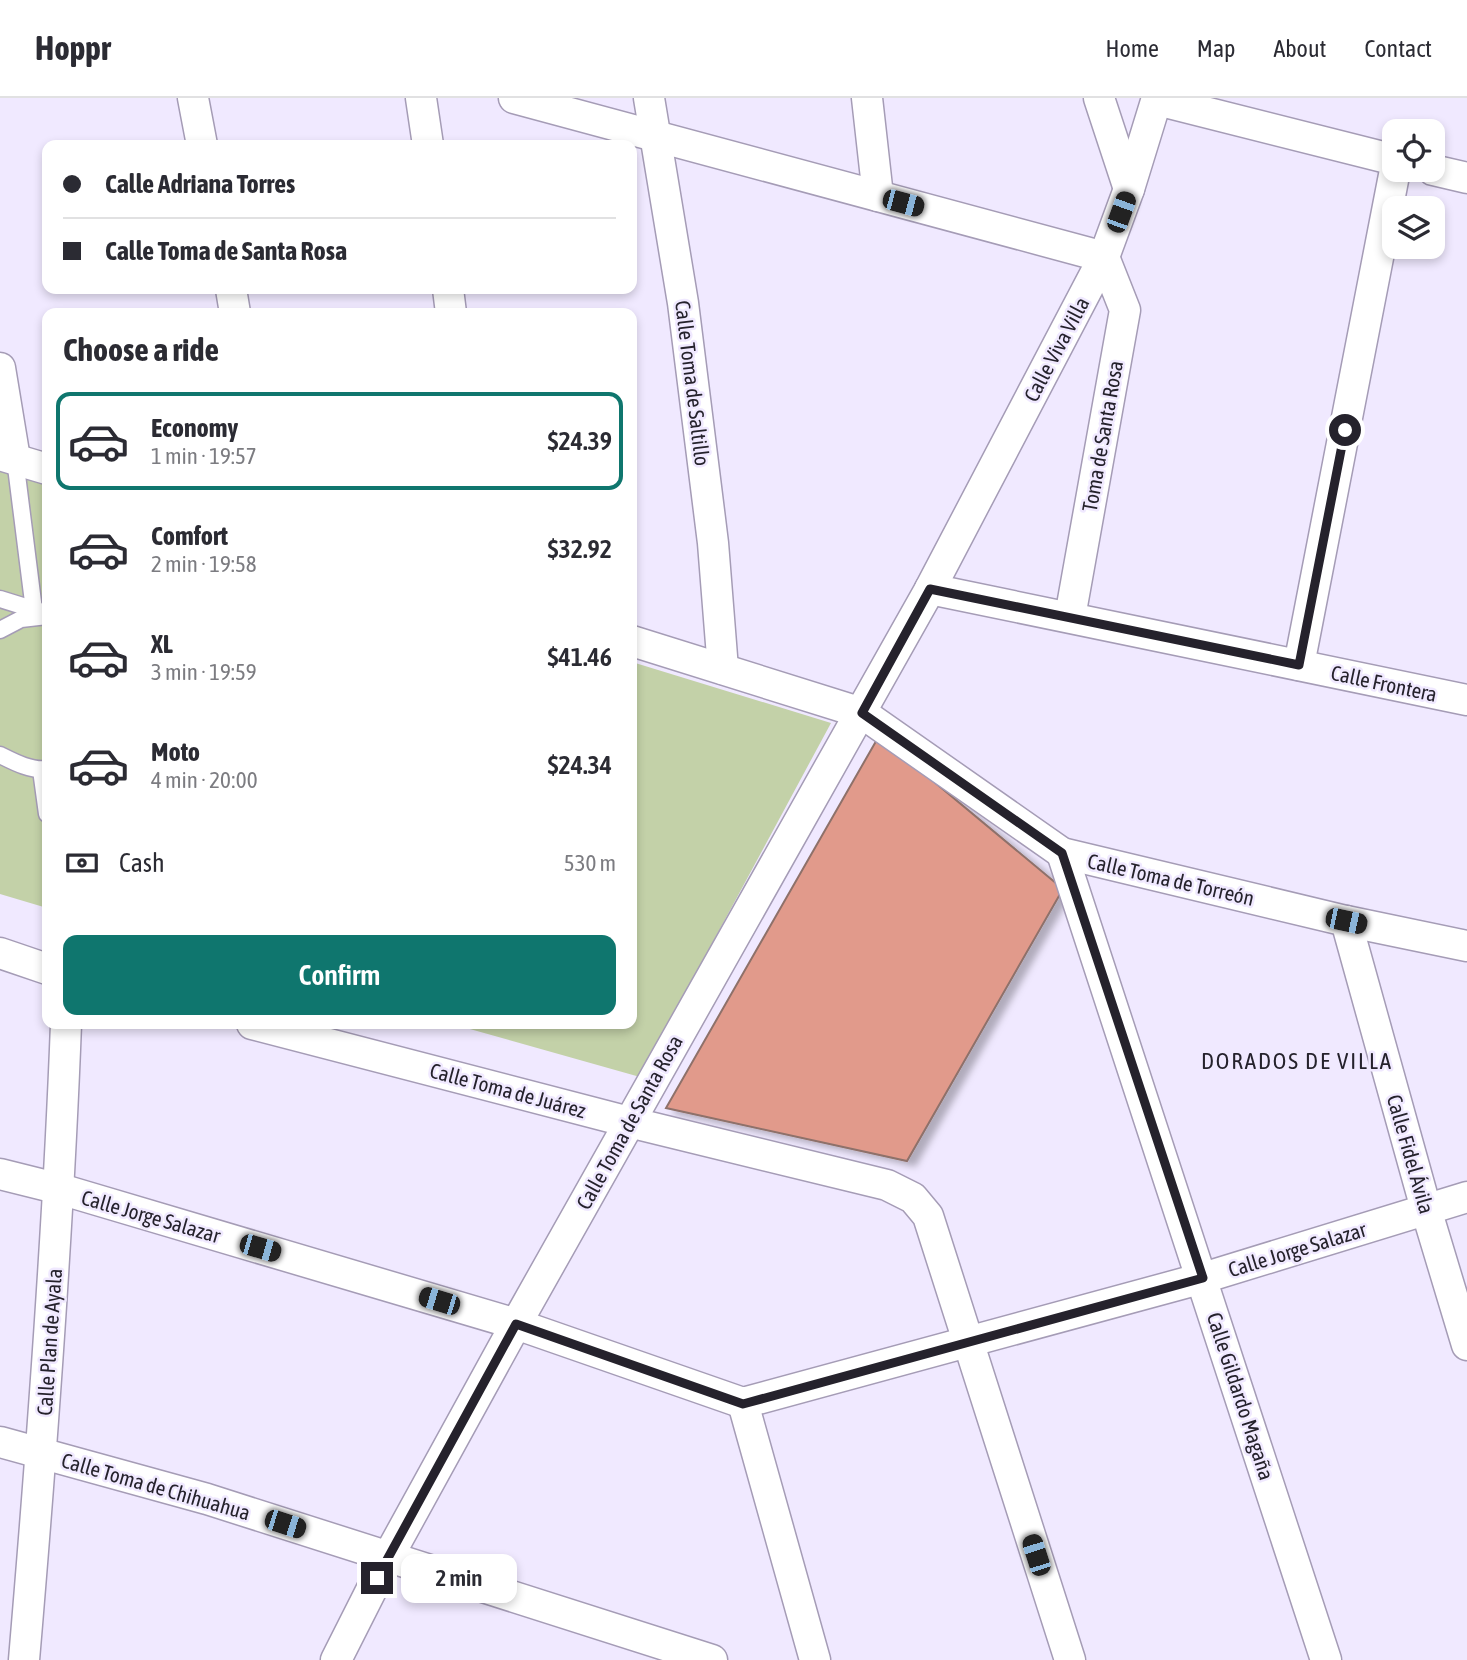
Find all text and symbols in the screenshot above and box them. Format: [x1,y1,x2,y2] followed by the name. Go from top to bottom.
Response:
[35,29,111,67] text: Hoppr
[1105,35,1159,62] text: Home
[1197,35,1235,62] text: Map
[1273,35,1326,62] text: About
[1364,35,1432,62] text: Contact
[1382,119,1445,259] map controls
[1382,119,1445,182] button: locate
[105,169,295,199] text: Calle Adriana Torres
[880,187,927,219] car
[1104,189,1139,235] car
[1382,196,1445,259] button: layers
[105,236,347,266] text: Calle Toma de Santa Rosa
[1018,293,1094,405] street label: Calle Viva Villa
[671,299,715,467] street label: Calle Toma de Saltillo
[63,331,219,368] text: Choose a ride
[1077,359,1127,513] street label: Toma de Santa Rosa
[67,410,130,473] icon: car
[151,413,238,443] text: Economy
[1329,414,1361,446] route start
[548,426,612,456] text: $24.39
[151,443,257,469] text: 1 min · 19:57
[67,518,130,581] icon: car
[151,521,228,551] text: Comfort
[548,534,612,564] text: $32.92
[151,551,257,577] text: 2 min · 19:58
[67,626,130,689] icon: car
[151,629,173,659] text: XL
[548,642,612,672] text: $41.46
[151,659,257,685] text: 3 min · 19:59
[1329,660,1439,706] street label: Calle Frontera
[67,734,130,797] icon: car
[151,737,200,767] text: Moto
[548,750,612,780] text: $24.34
[151,767,257,793] text: 4 min · 20:00
[63,844,101,882] icon: cash
[119,848,165,878] text: Cash
[1085,848,1257,910] street label: Calle Toma de Torreón
[564,850,616,876] text: 530 m
[1324,906,1369,936] car
[63,935,616,1015] button: Confirm
[571,1031,687,1213] street label: Calle Toma de Santa Rosa
[1201,1048,1393,1074] district label: DORADOS DE VILLA
[427,1058,589,1122] street label: Calle Toma de Juárez
[1383,1092,1439,1216] street label: Calle Fidel Ávila
[79,1185,224,1247] street label: Calle Jorge Salazar
[1225,1216,1370,1281] street label: Calle Jorge Salazar
[237,1232,284,1264] car
[32,1268,66,1416] street label: Calle Plan de Ayala
[416,1285,463,1317] car
[1203,1309,1279,1483] street label: Calle Gildardo Magaña
[59,1448,253,1524] street label: Calle Toma de Chihuahua
[262,1508,309,1540] car
[1020,1532,1053,1578] car
[402,1554,517,1602] callout: 2 min
[361,1562,393,1594] route end
[436,1565,482,1591] text: 2 min

